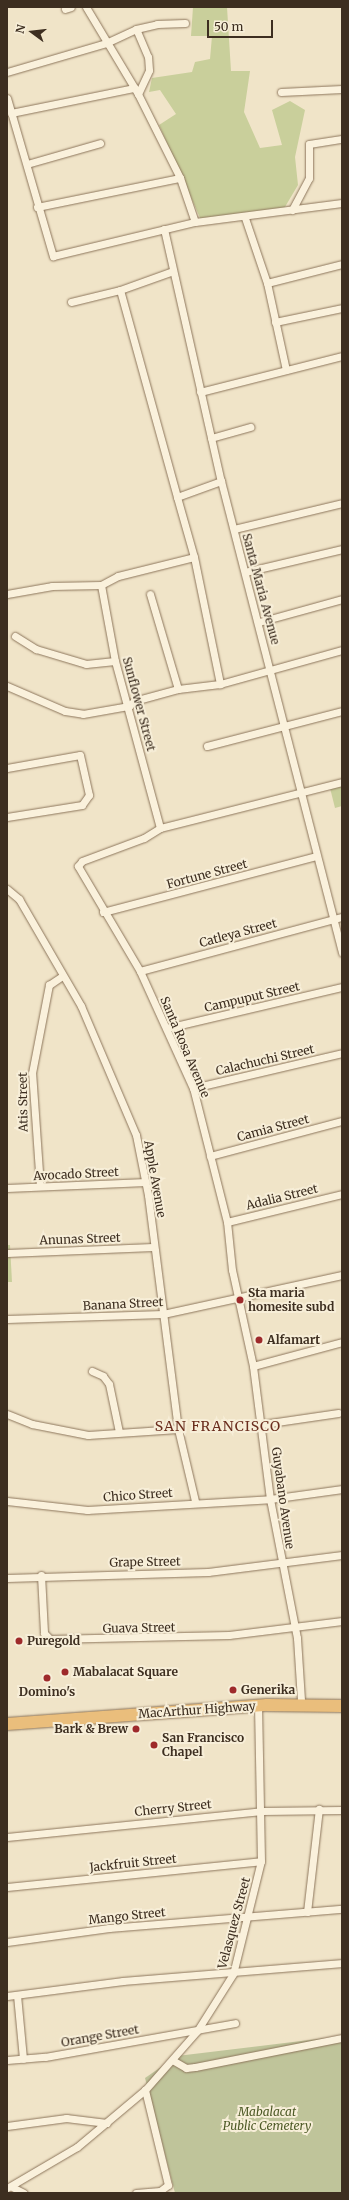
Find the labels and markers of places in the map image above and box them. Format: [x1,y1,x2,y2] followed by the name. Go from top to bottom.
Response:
[248,1286,334,1314] place label: Sta maria homesite subd
[235,1295,245,1305] marker: Sta maria homesite subd
[267,1333,320,1347] place label: Alfamart
[254,1335,264,1345] marker: Alfamart
[27,1634,80,1648] place label: Puregold
[14,1636,24,1646] marker: Puregold
[73,1665,178,1679] place label: Mabalacat Square
[60,1667,70,1677] marker: Mabalacat Square
[42,1673,52,1683] marker: Domino's
[241,1683,295,1697] place label: Generika
[19,1685,75,1699] place label: Domino's
[228,1685,238,1695] marker: Generika
[54,1722,128,1736] place label: Bark & Brew
[131,1724,141,1734] marker: Bark & Brew
[162,1731,244,1759] place label: San Francisco Chapel
[149,1740,159,1750] marker: San Francisco Chapel

